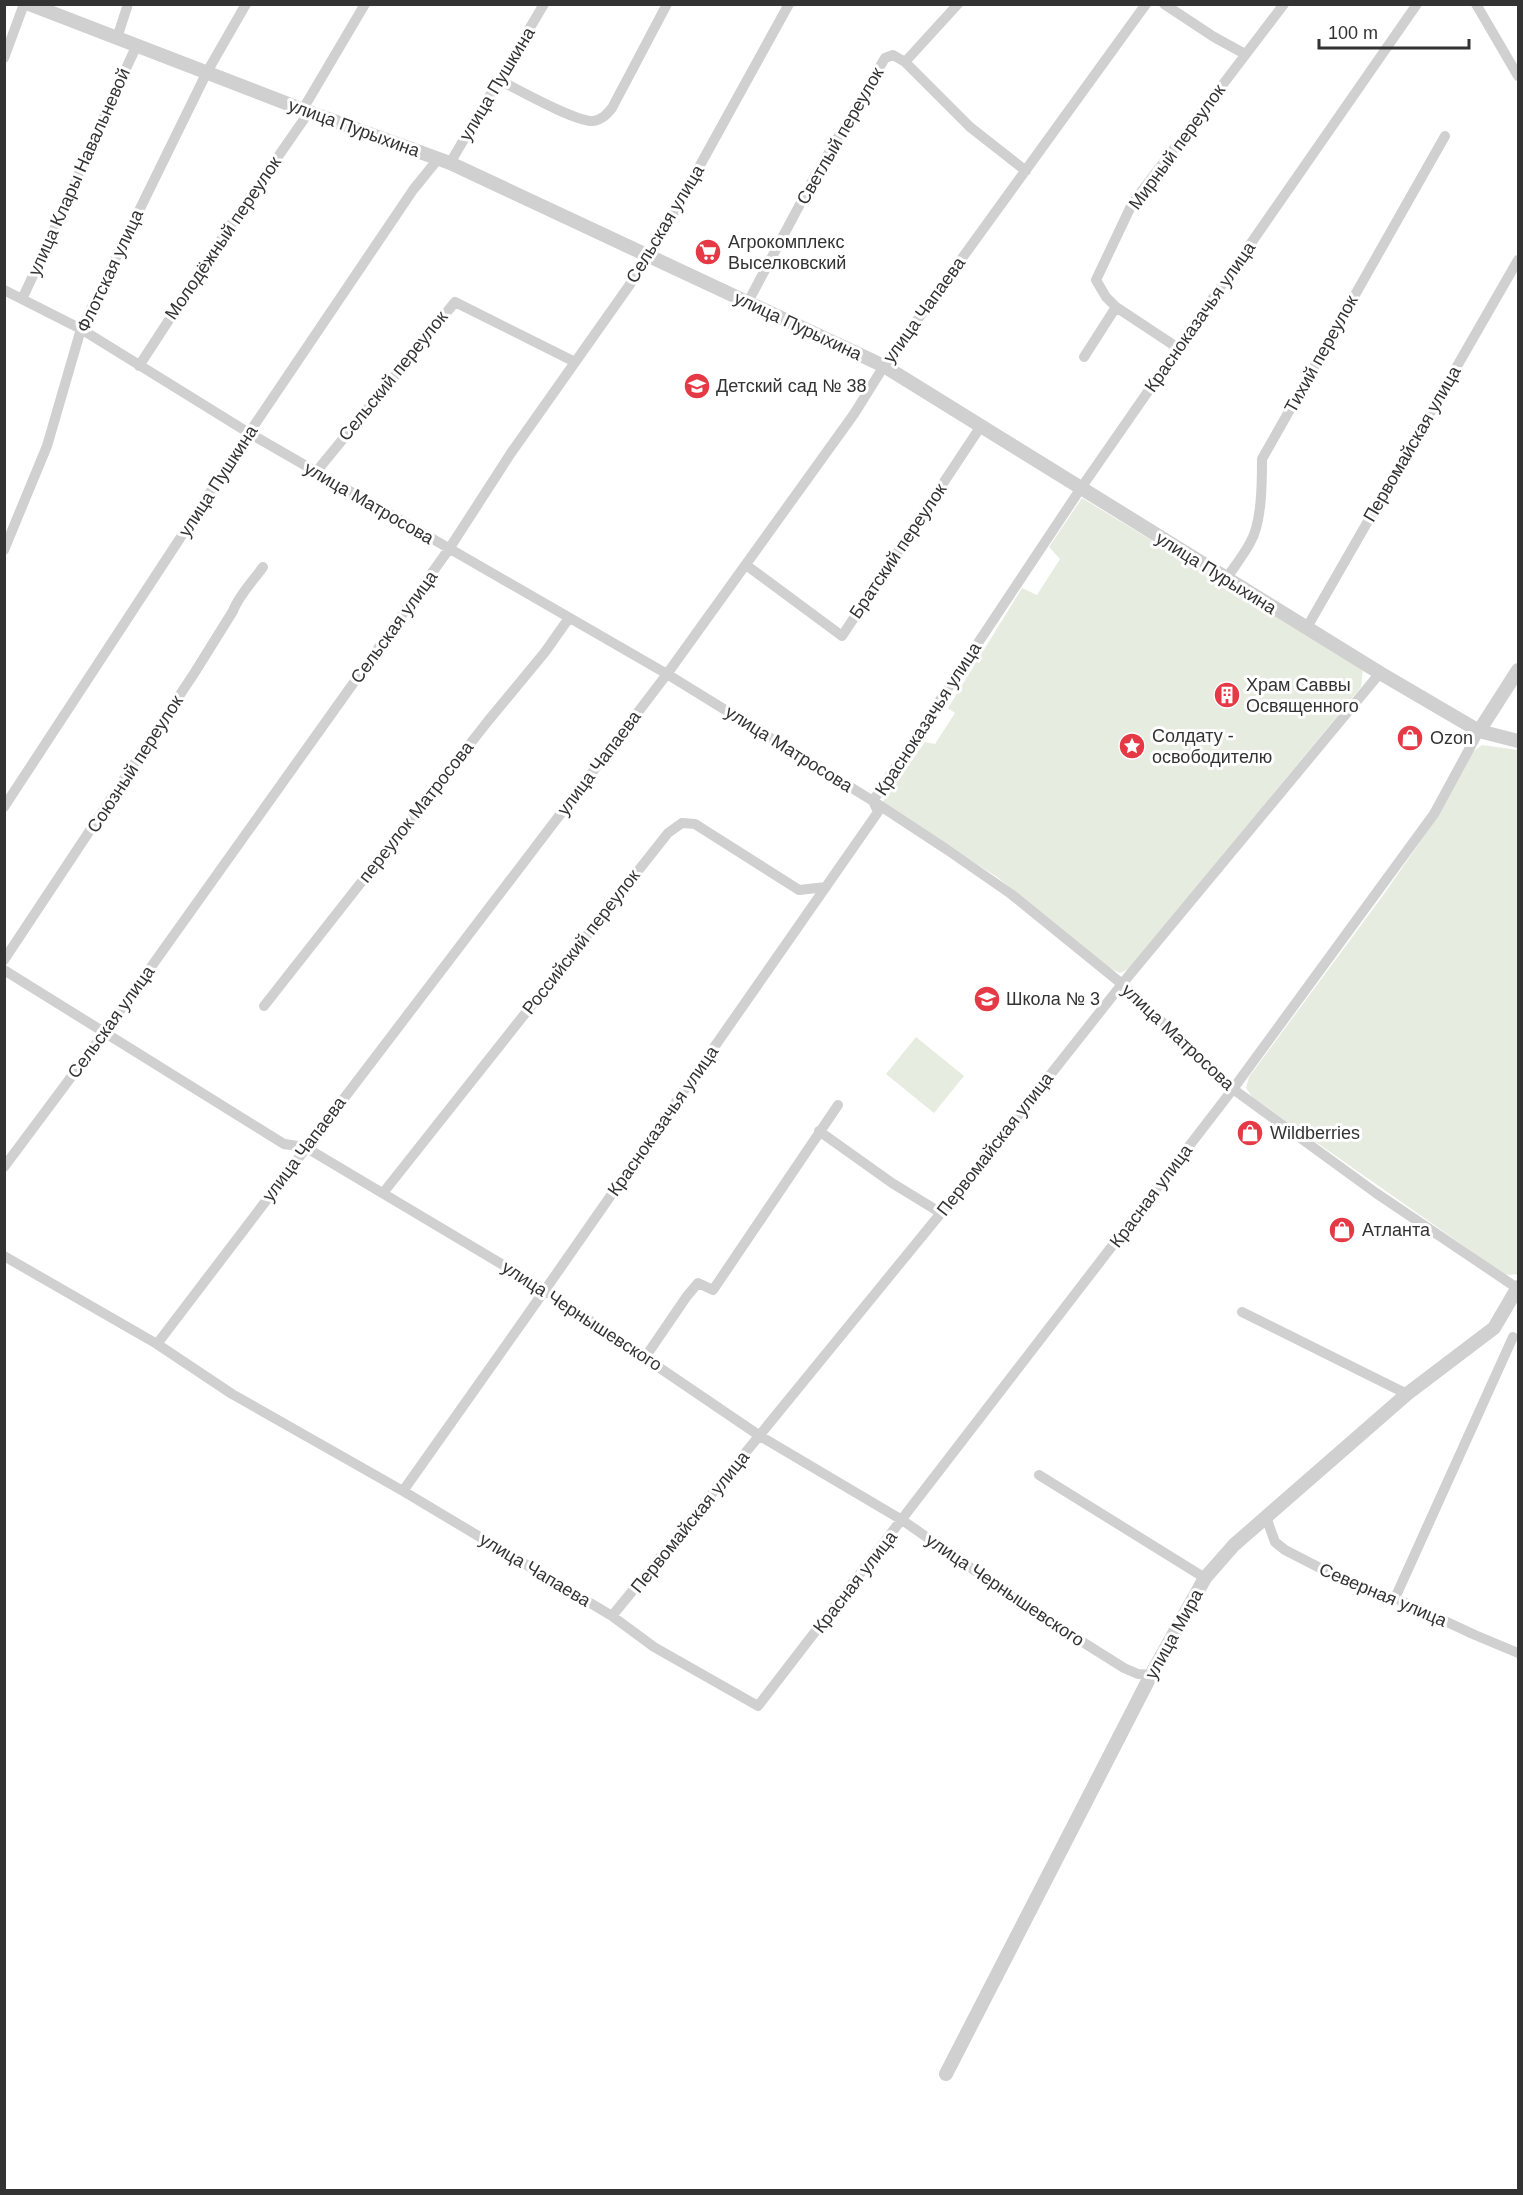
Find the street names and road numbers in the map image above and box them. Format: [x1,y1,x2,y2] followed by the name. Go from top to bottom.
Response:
[455,23,539,144] street label: улица Пушкина
[793,64,887,208] street label: Светлый переулок
[24,65,134,279] street label: улица Клары Навальневой
[1125,80,1229,213] street label: Мирный переулок
[286,95,423,161] street label: улица Пурыхина
[161,153,285,323] street label: Молодёжный переулок
[622,161,709,287] street label: Сельская улица
[73,206,148,335] street label: Флотская улица
[1141,237,1260,396] street label: Красноказачья улица
[879,253,970,367] street label: улица Чапаева
[731,288,866,365] street label: улица Пурыхина
[1280,292,1362,416] street label: Тихий переулок
[335,307,452,445] street label: Сельский переулок
[1359,362,1465,525] street label: Первомайская улица
[175,421,262,540] street label: улица Пушкина
[301,458,438,549] street label: улица Матросова
[845,480,951,622] street label: Братский переулок
[1152,528,1281,619] street label: улица Пурыхина
[347,566,442,687] street label: Сельская улица
[871,638,986,799] street label: Красноказачья улица
[83,692,187,836] street label: Союзный переулок
[722,702,857,797] street label: улица Матросова
[553,706,645,819] street label: улица Чапаева
[355,737,478,886] street label: переулок Матросова
[518,866,644,1018] street label: Российский переулок
[64,961,159,1082] street label: Сельская улица
[1118,980,1239,1095] street label: улица Матросова
[604,1041,723,1200] street label: Красноказачья улица
[933,1068,1058,1220] street label: Первомайская улица
[258,1092,350,1205] street label: улица Чапаева
[1106,1140,1197,1251] street label: Красная улица
[498,1257,666,1375] street label: улица Чернышевского
[627,1446,754,1597] street label: Первомайская улица
[809,1526,902,1637] street label: Красная улица
[476,1529,595,1611] street label: улица Чапаева
[922,1530,1088,1650] street label: улица Чернышевского
[1316,1559,1451,1631] street label: Северная улица
[1141,1585,1207,1682] street label: улица Мира

